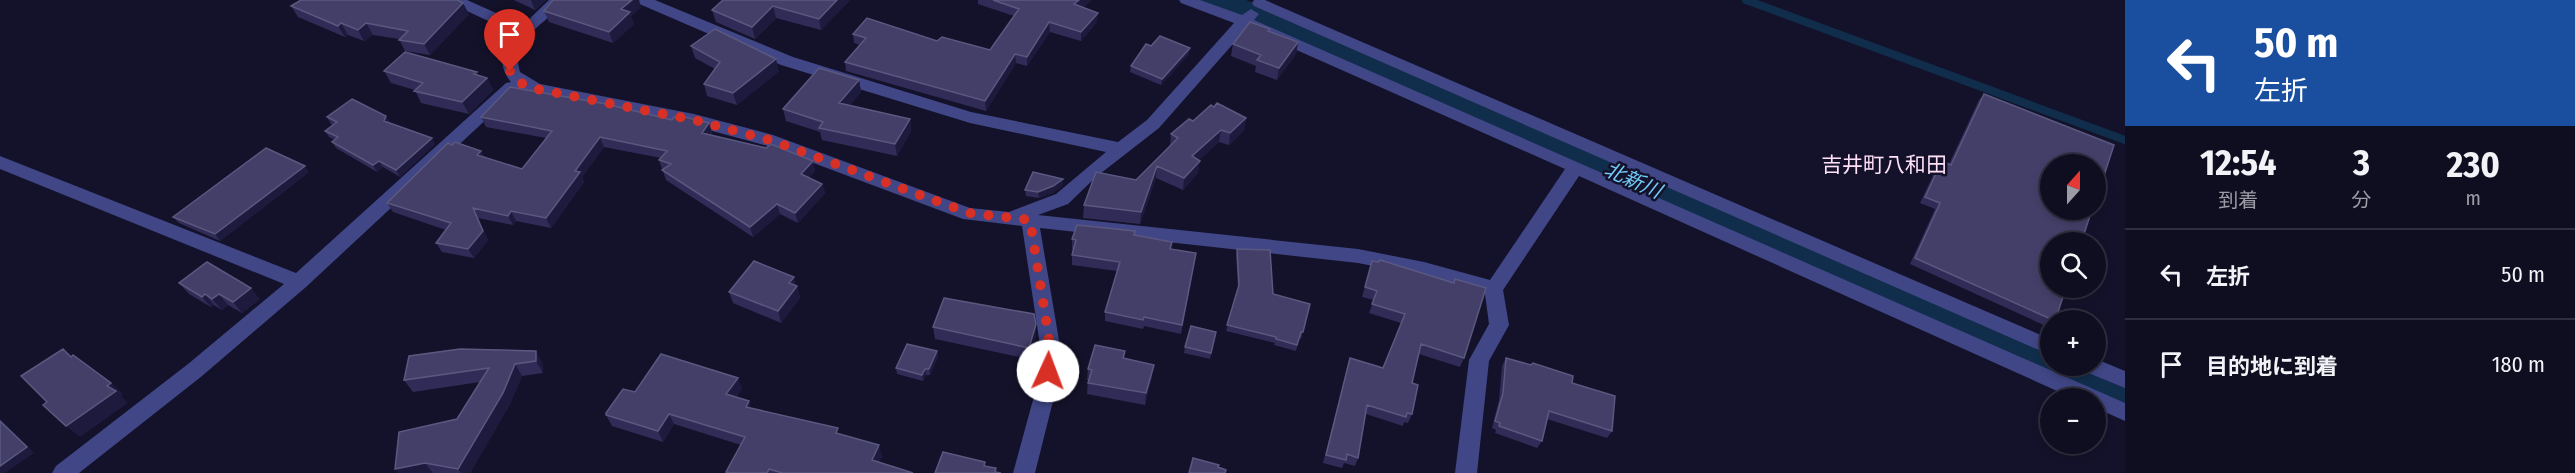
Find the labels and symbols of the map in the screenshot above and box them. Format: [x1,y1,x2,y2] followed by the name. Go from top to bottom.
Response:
[484,9,535,71] pin
[1821,152,1947,178] district label: 吉井町八和田
[2040,154,2106,220] north arrow
[1601,157,1667,204] water label: 北新川
[1016,339,1080,403] position arrow

